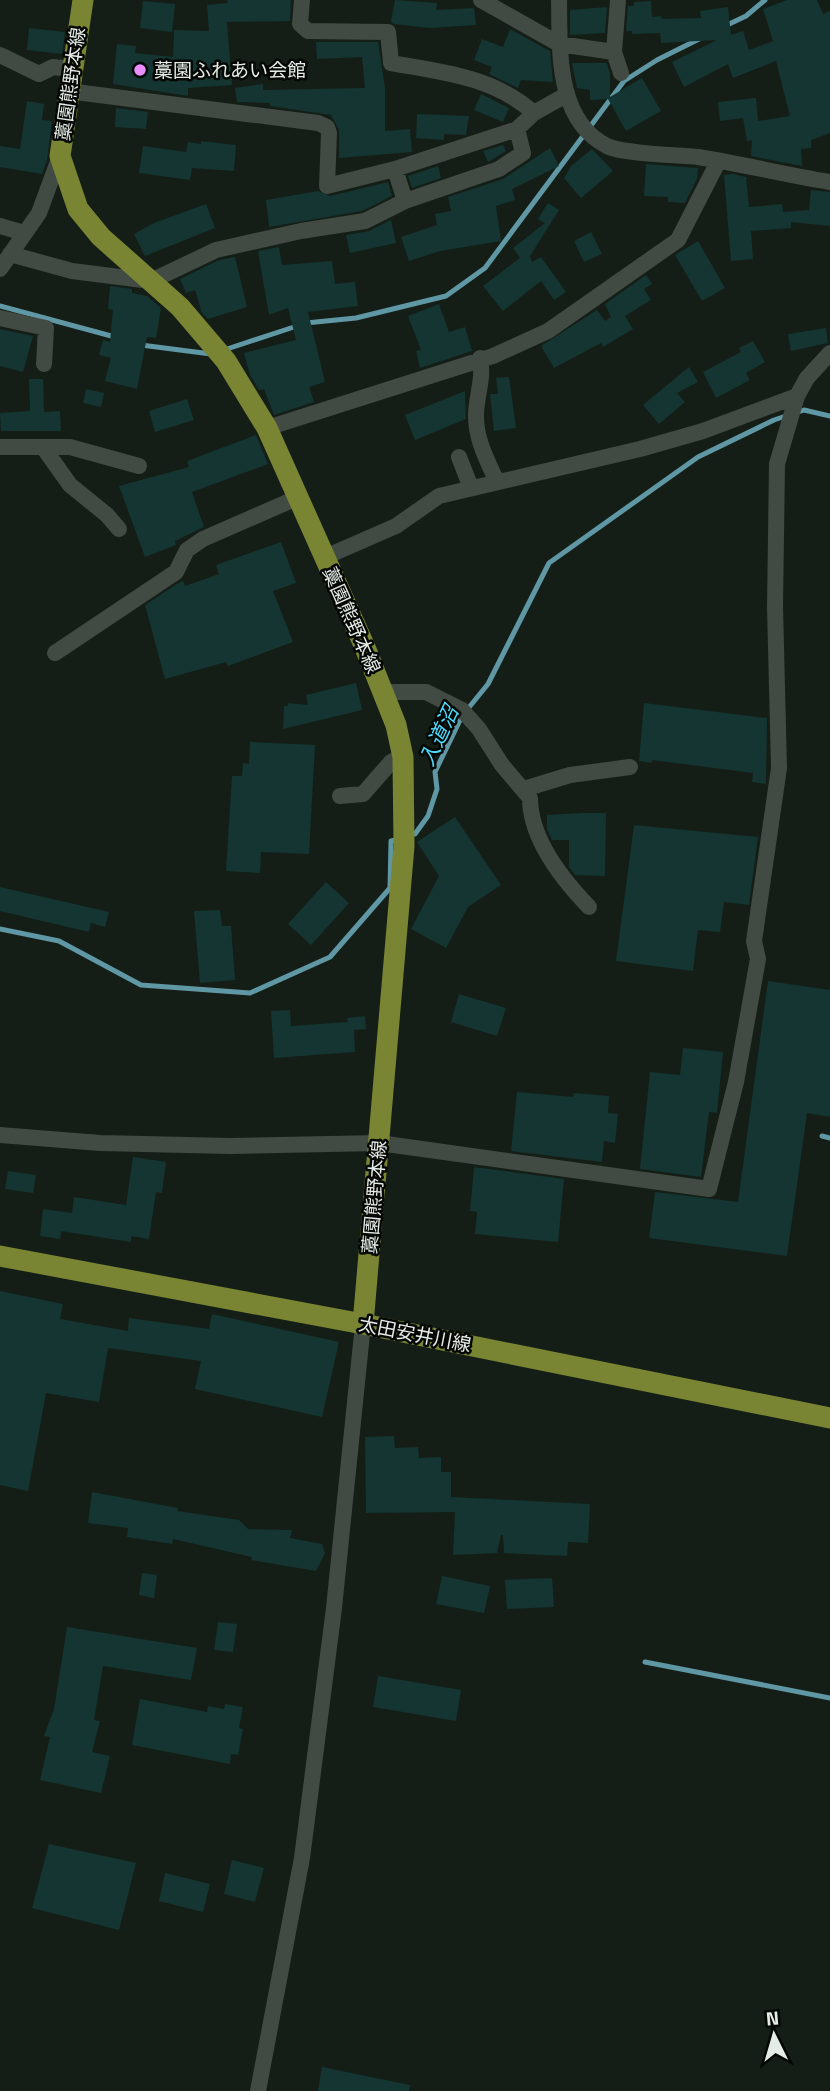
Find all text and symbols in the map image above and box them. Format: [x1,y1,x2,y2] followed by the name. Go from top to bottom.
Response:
[47,25,92,142] street label: 藁園熊野本線
[154,55,306,84] place label: 藁園ふれあい会館
[132,62,148,78] marker: 藁園ふれあい会館
[316,562,389,678] street label: 藁園熊野本線
[410,698,467,771] water label: 入道沼
[354,1139,393,1255] street label: 藁園熊野本線
[356,1308,474,1359] street label: 太田安井川線
[739,2000,809,2070] north arrow
[765,2003,780,2033] text: N

